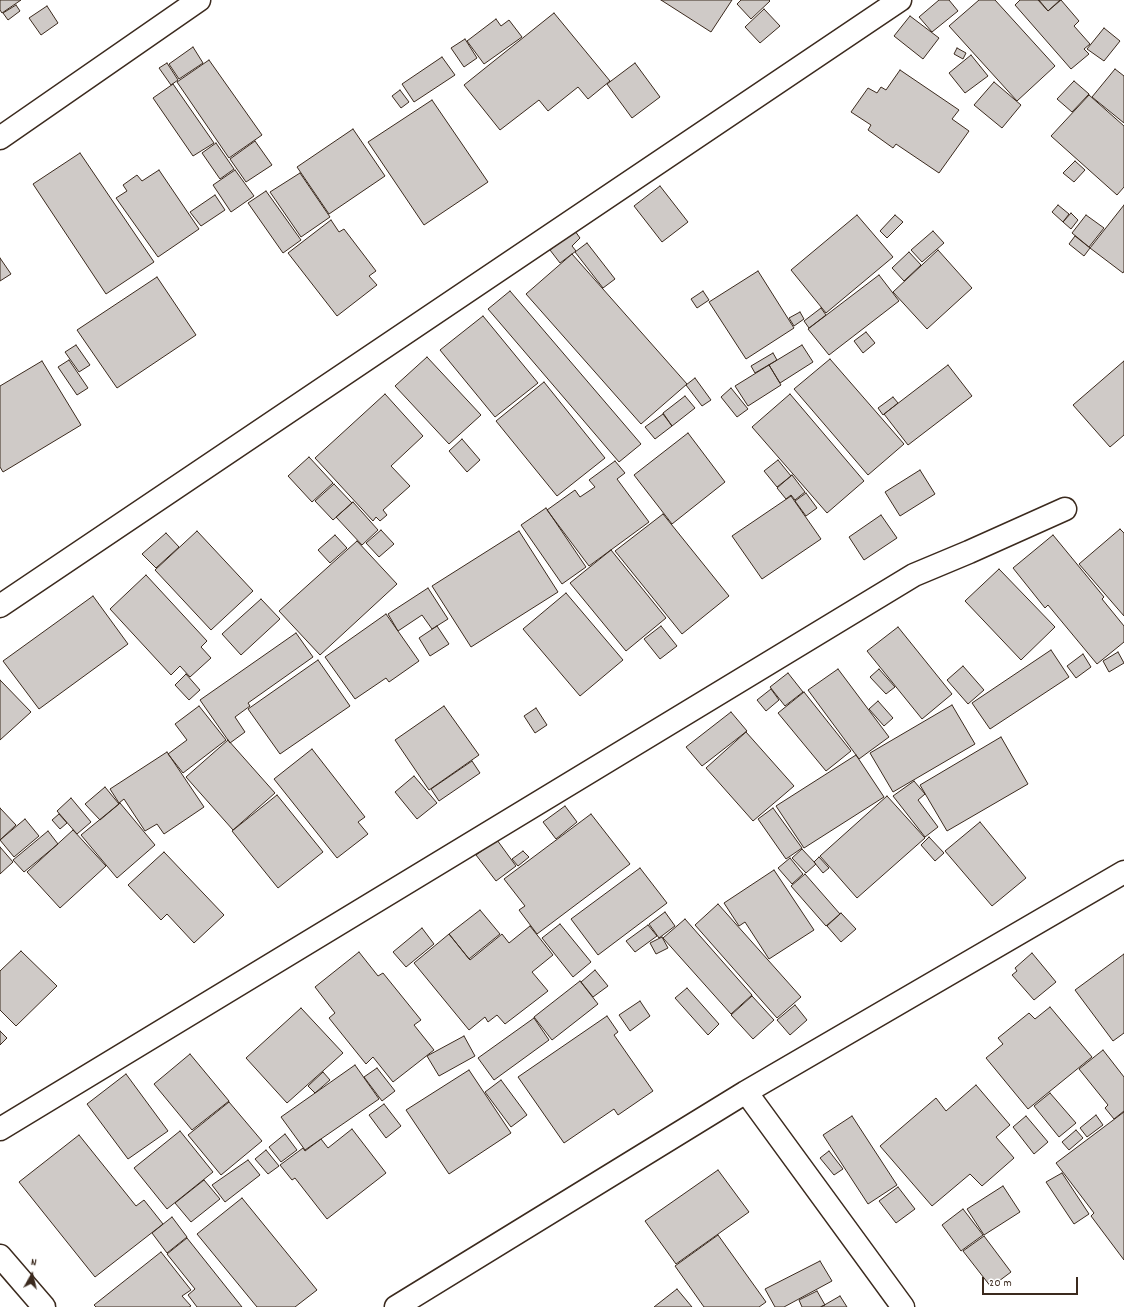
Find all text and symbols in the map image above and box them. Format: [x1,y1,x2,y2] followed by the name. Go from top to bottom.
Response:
[12,1255,52,1295] north arrow
[30,1255,37,1271] text: N
[984,1269,1080,1295] scale bar
[989,1275,1012,1292] text: 20 m

